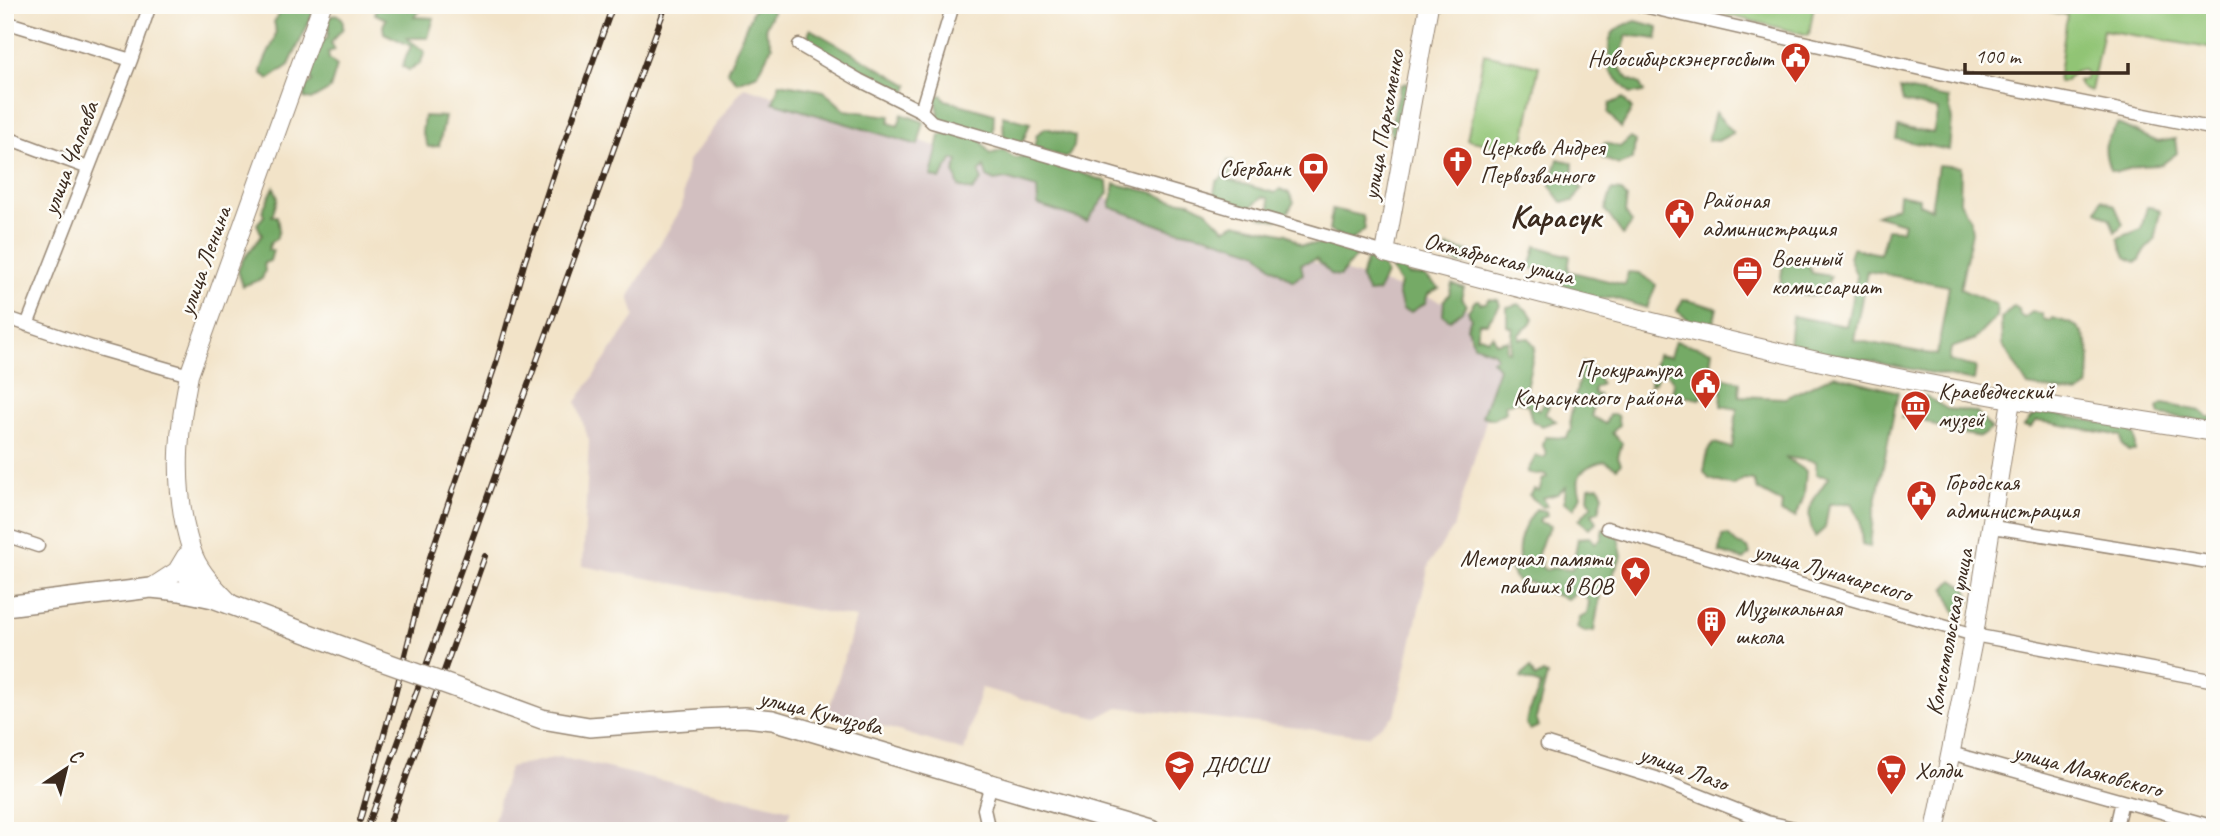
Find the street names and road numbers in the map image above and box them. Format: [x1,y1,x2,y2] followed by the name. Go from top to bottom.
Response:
[1355,46,1411,204] street label: улица Пархоменко
[34,96,106,221] street label: улица Чапаева
[170,200,238,322] street label: улица Ленина
[1421,225,1579,292] street label: Октябрьская улица
[1749,535,1918,610] street label: улица Луначарского
[1918,545,1980,718] street label: Комсомольская улица
[754,682,887,743] street label: улица Кутузова
[2009,735,2168,805] street label: улица Маяковского
[1634,737,1735,799] street label: улица Лазо

